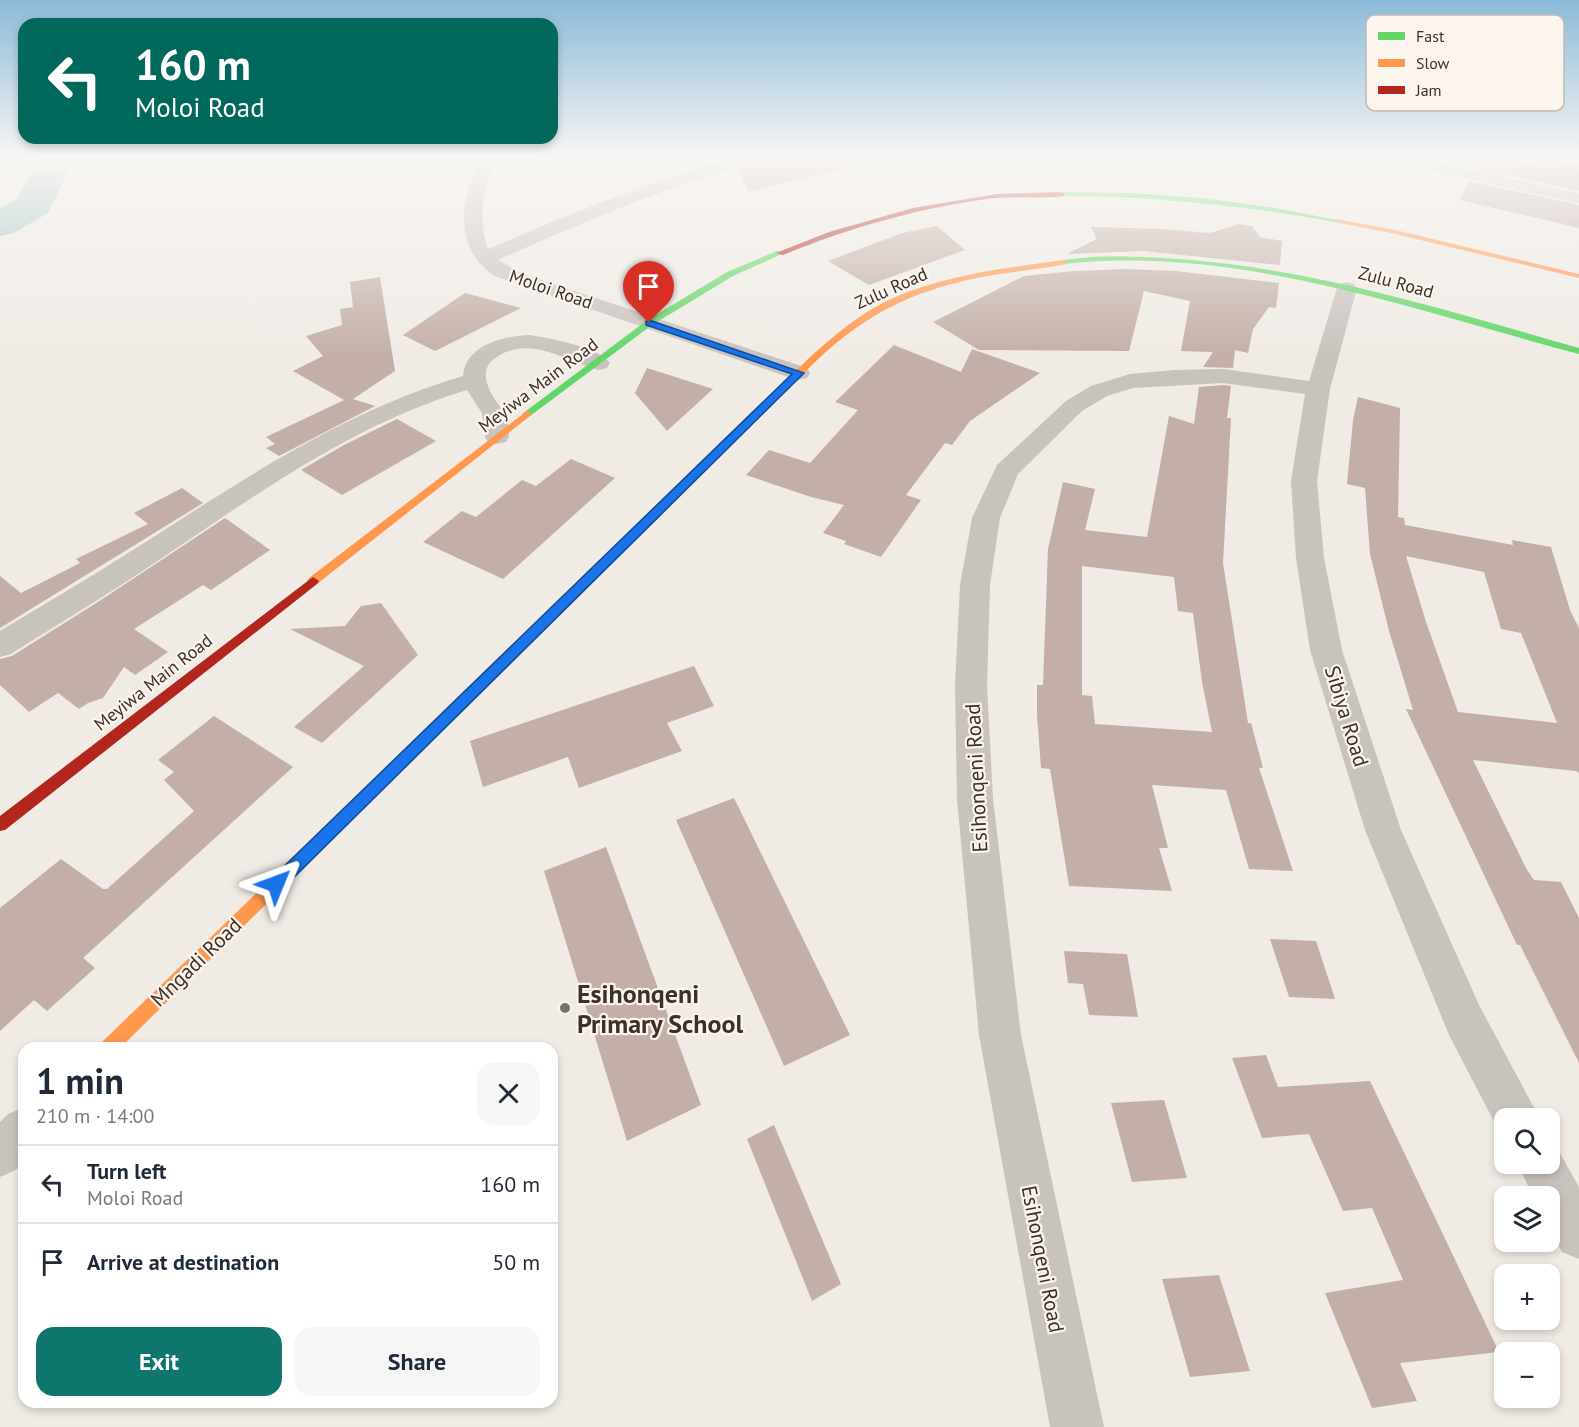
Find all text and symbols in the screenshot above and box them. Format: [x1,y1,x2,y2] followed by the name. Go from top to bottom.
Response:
[1366,15,1564,111] legend
[1416,26,1445,46] text: Fast
[135,37,251,92] text: 160 m
[36,42,114,120] icon: left
[1416,53,1450,73] text: Slow
[1415,80,1442,100] text: Jam
[135,90,265,124] text: Moloi Road
[623,261,674,323] pin
[1356,261,1436,303] street label: Zulu Road
[851,262,931,314] street label: Zulu Road
[506,264,596,314] street label: Moloi Road
[632,270,665,303] icon: arrive
[474,333,602,437] street label: Meyiwa Main Road
[89,629,217,735] street label: Meyiwa Main Road
[1319,662,1375,770] street label: Sibiya Road
[959,703,993,853] street label: Esihonqeni Road
[244,852,308,916] position arrow
[145,912,247,1012] street label: Mngadi Road
[577,977,743,1040] place label: Esihonqeni Primary School
[558,1001,572,1015] marker: Esihonqeni Primary School
[36,1057,124,1104] text: 1 min
[477,1062,540,1125] button: close
[36,1103,154,1129] text: 210 m · 14:00
[1494,1108,1560,1408] map controls
[1494,1108,1560,1174] button: search
[87,1157,167,1185] text: Turn left
[36,1168,69,1201] icon: left
[480,1170,540,1198] text: 160 m
[1016,1183,1070,1335] street label: Esihonqeni Road
[87,1185,183,1211] text: Moloi Road
[1494,1186,1560,1252] button: layers
[36,1246,69,1279] icon: arrive
[87,1248,279,1276] text: Arrive at destination
[492,1248,540,1276] text: 50 m
[1494,1264,1560,1330] button: +
[36,1327,282,1396] button: Exit
[294,1327,540,1396] button: Share
[1494,1342,1560,1408] button: −

